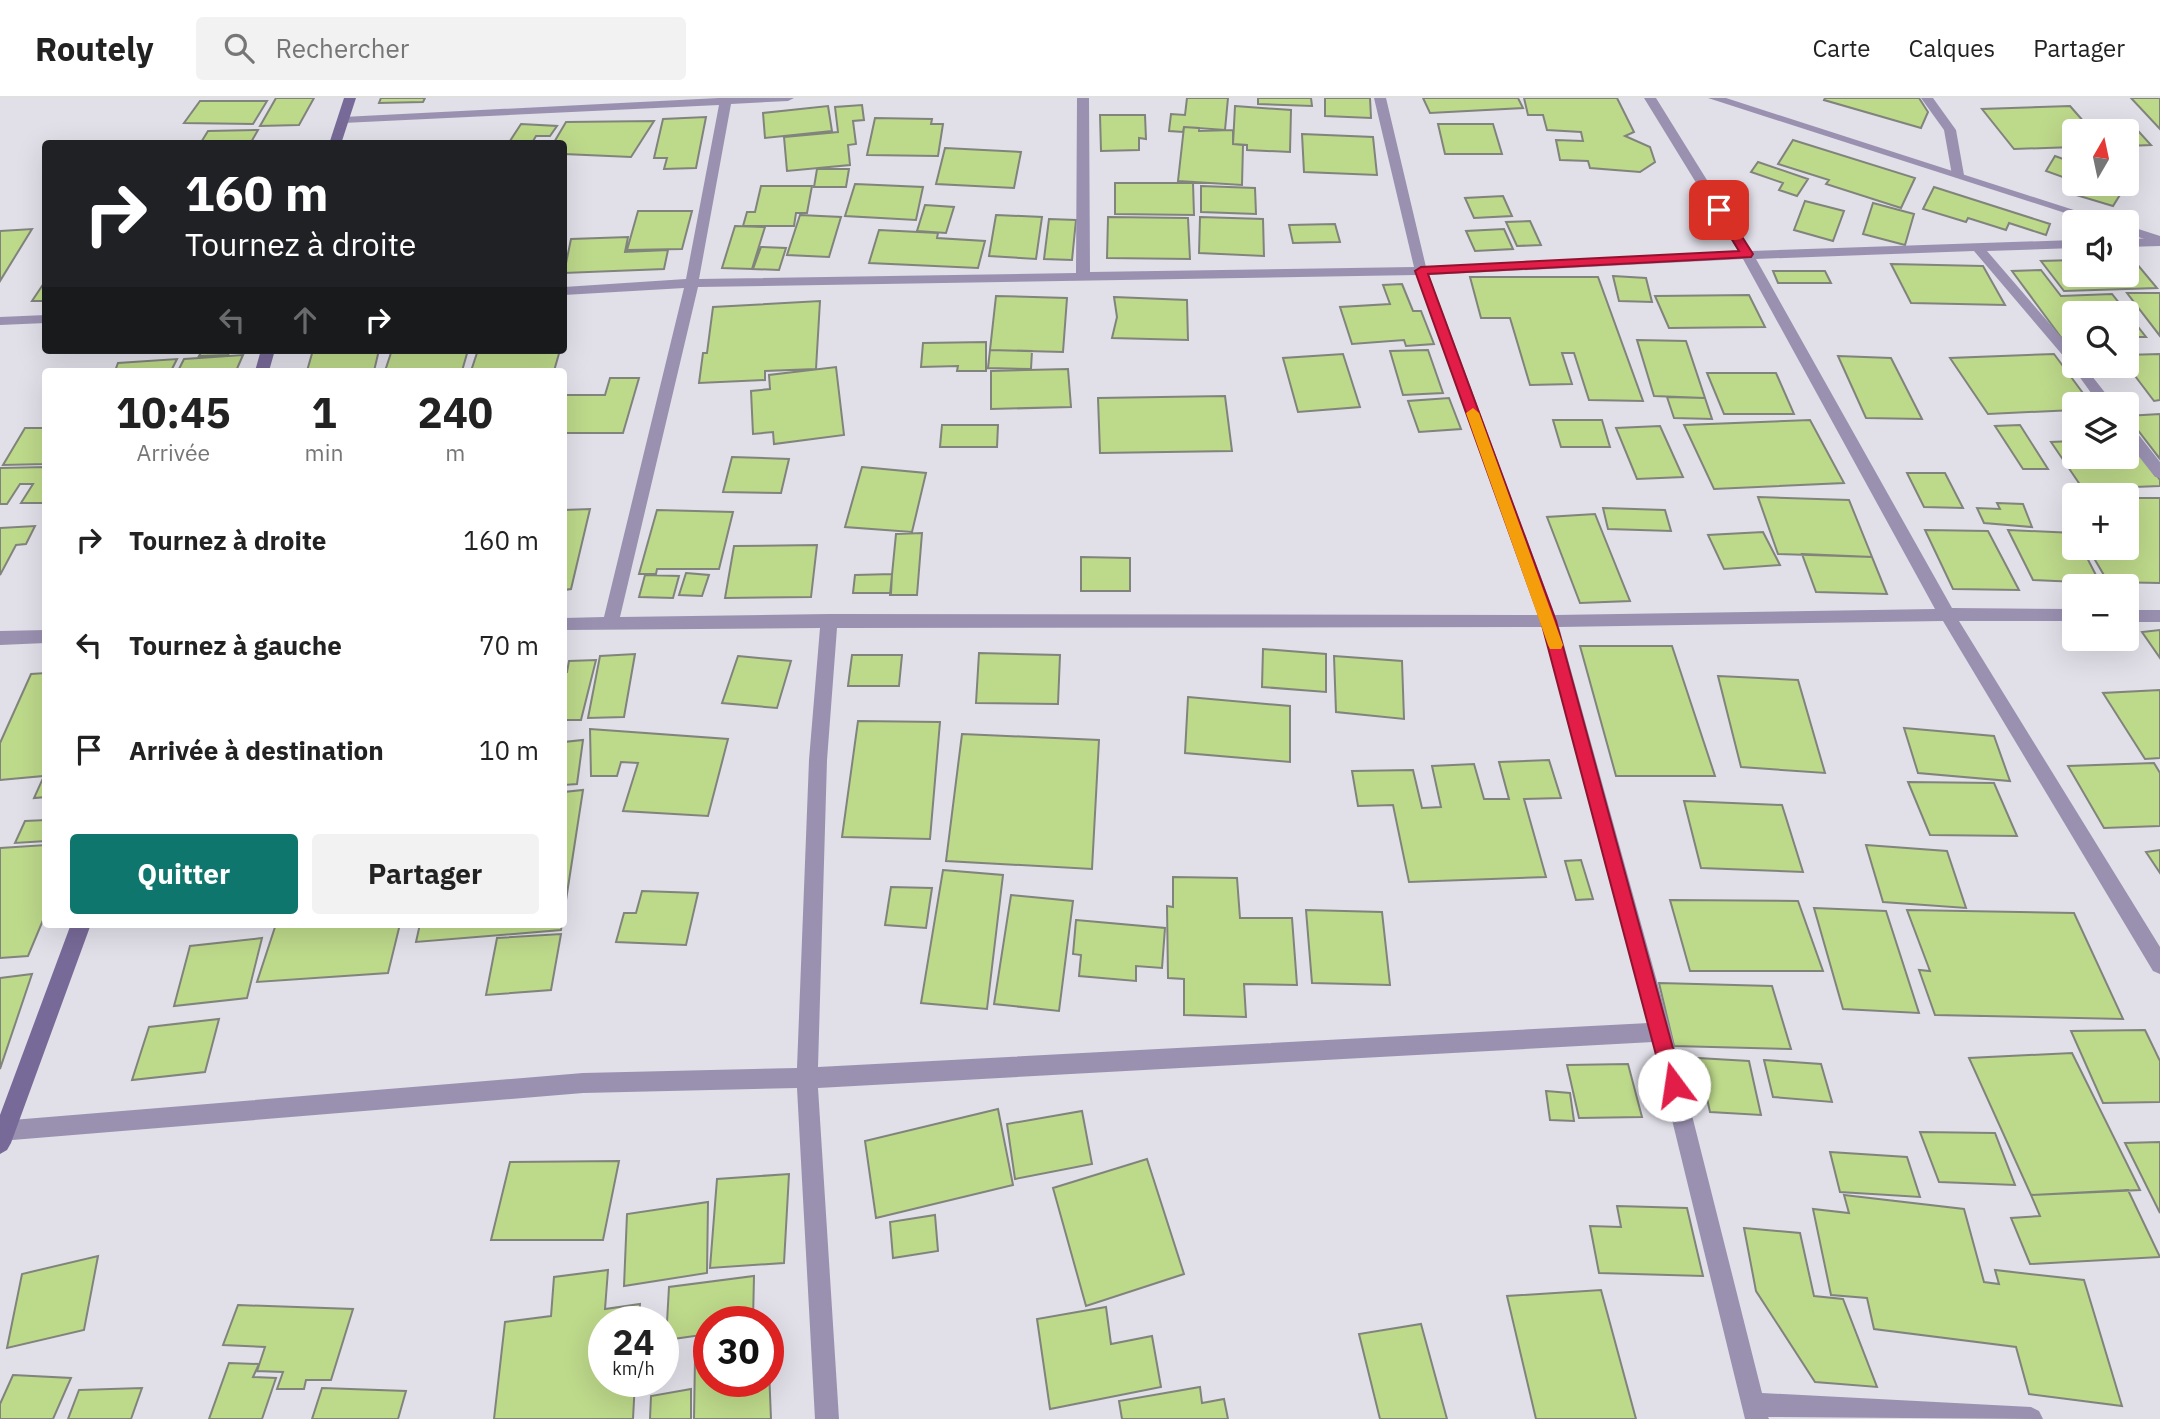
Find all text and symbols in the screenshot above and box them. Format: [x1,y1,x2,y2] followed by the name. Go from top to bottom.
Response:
[196,17,686,80] search box
[35,27,154,70] text: Routely
[220,29,258,67] icon: search
[276,31,409,65] text: Rechercher
[1812,32,1871,64] text: Carte
[1909,32,1995,64] text: Calques
[2033,32,2125,64] text: Partager
[2062,119,2138,196] north arrow
[2062,119,2139,651] map controls
[185,161,329,224] text: 160 m
[70,168,161,259] icon: right
[1689,180,1749,240] pin
[1700,191,1738,229] icon: arrive
[2062,210,2139,287] button: sound
[185,223,416,265] text: Tournez à droite
[213,301,251,339] icon: left
[286,301,324,339] icon: ahead
[359,301,397,339] icon: right
[2062,301,2139,378] button: search
[116,385,231,440] text: 10:45
[311,385,337,440] text: 1
[417,385,493,440] text: 240
[2062,392,2139,469] button: layers
[136,437,210,467] text: Arrivée
[305,437,343,467] text: min
[445,437,465,467] text: m
[2062,483,2139,560] button: +
[70,521,108,559] icon: right
[129,523,326,557] text: Tournez à droite
[463,523,539,557] text: 160 m
[2062,574,2139,651] button: −
[70,626,108,664] icon: left
[129,628,342,662] text: Tournez à gauche
[479,628,539,662] text: 70 m
[70,731,108,769] icon: arrive
[129,733,384,767] text: Arrivée à destination
[479,733,539,767] text: 10 m
[70,834,298,914] button: Quitter
[312,834,539,914] button: Partager
[1637,1048,1711,1122] position arrow
[693,1306,784,1397] speed limit sign: 30
[612,1319,655,1365] text: 24
[612,1357,655,1380] text: km/h

